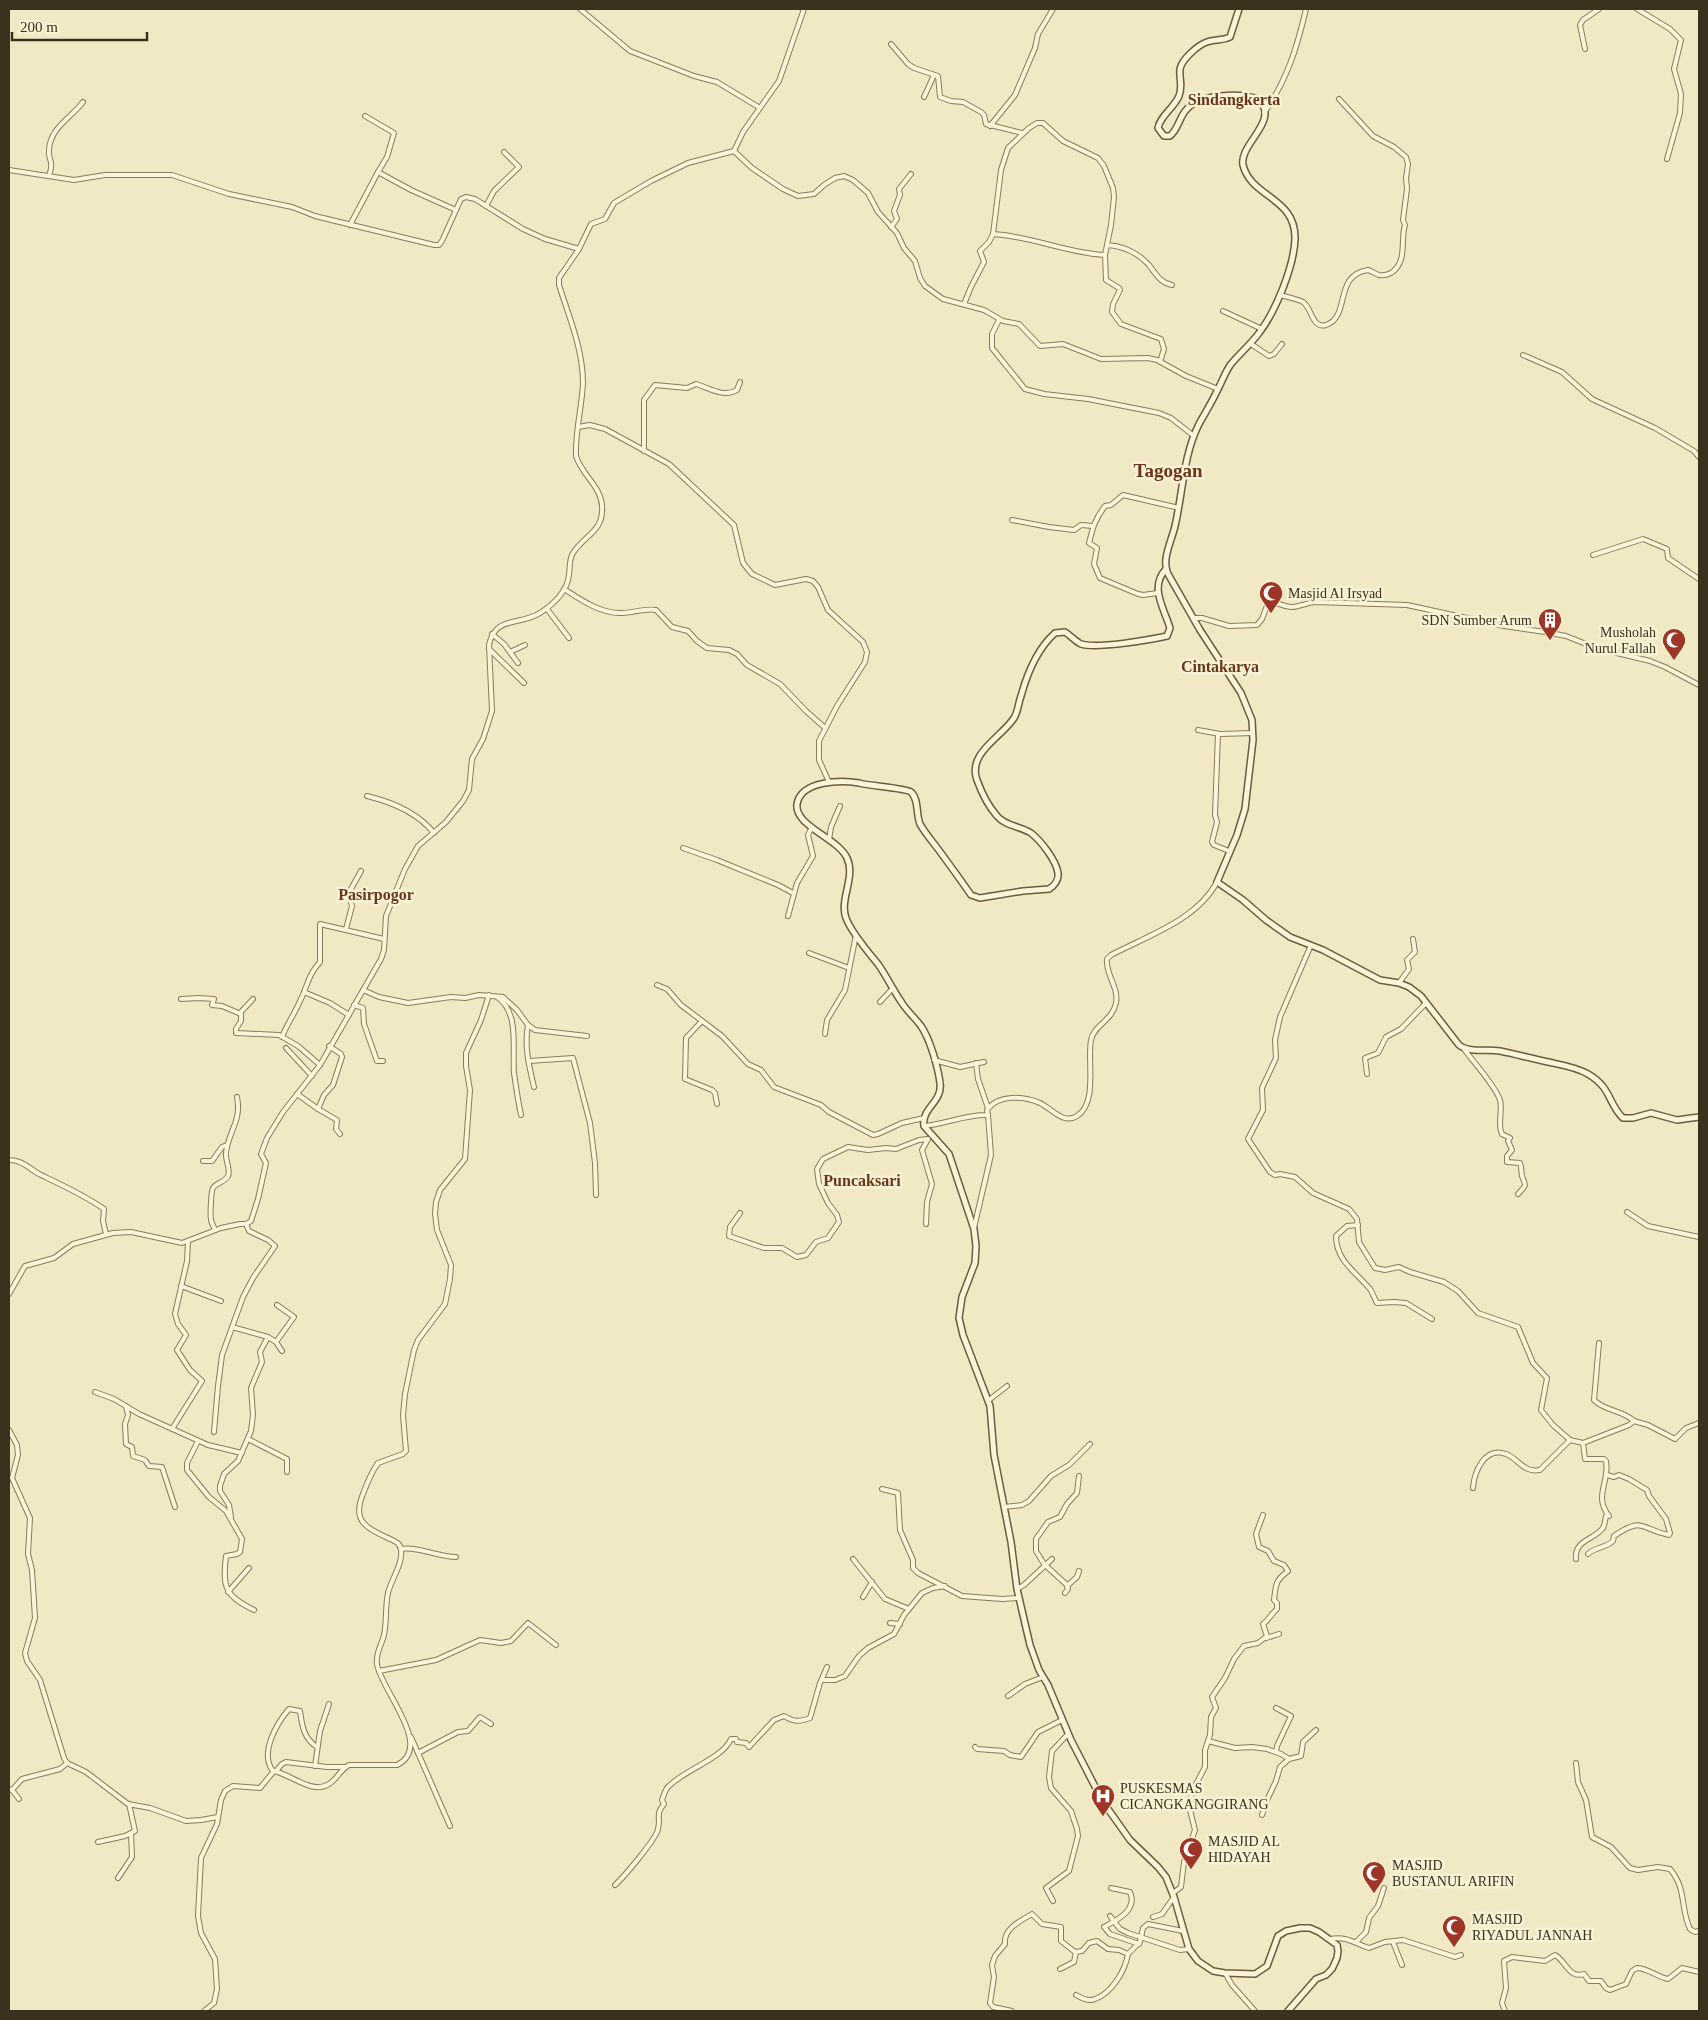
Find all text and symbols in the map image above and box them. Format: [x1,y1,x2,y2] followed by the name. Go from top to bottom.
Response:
[12,10,148,42] scale bar
[20,19,58,35] text: 200 m
[1188,91,1280,109] district label: Sindangkerta
[1134,460,1203,481] district label: Tagogan
[1258,580,1284,614] mosque icon: Masjid Al Irsyad
[1288,586,1382,601] place label: Masjid Al Irsyad
[1537,607,1563,641] building icon: SDN Sumber Arum
[1422,613,1532,628] place label: SDN Sumber Arum
[1585,625,1656,656] place label: Musholah Nurul Fallah
[1661,627,1687,661] mosque icon: Musholah Nurul Fallah
[1181,658,1259,676] district label: Cintakarya
[338,886,414,904] district label: Pasirpogor
[823,1172,901,1189] district label: Puncaksari
[1120,1781,1269,1812] place label: PUSKESMAS CICANGKANGGIRANG
[1090,1783,1116,1817] hospital icon: PUSKESMAS CICANGKANGGIRANG
[1208,1834,1280,1865] place label: MASJID AL HIDAYAH
[1178,1836,1204,1870] mosque icon: MASJID AL HIDAYAH
[1392,1858,1514,1889] place label: MASJID BUSTANUL ARIFIN
[1361,1860,1387,1894] mosque icon: MASJID BUSTANUL ARIFIN
[1472,1912,1592,1943] place label: MASJID RIYADUL JANNAH
[1441,1914,1467,1948] mosque icon: MASJID RIYADUL JANNAH

